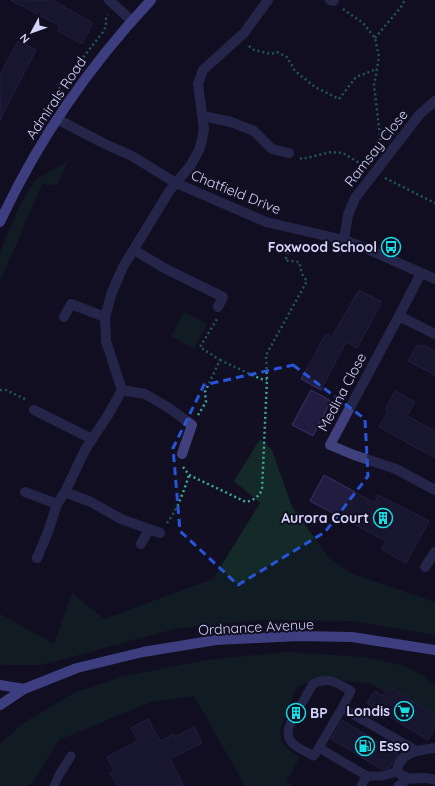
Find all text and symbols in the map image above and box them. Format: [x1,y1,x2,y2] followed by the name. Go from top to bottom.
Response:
[12,12,52,52] north arrow
[17,31,32,46] text: N
[22,53,90,143] street label: Admirals Road
[340,106,412,190] street label: Ramsay Close
[188,166,284,218] street label: Chatfield Drive
[380,236,402,258] bus stop icon: Foxwood School
[268,238,377,256] place label: Foxwood School
[314,350,370,434] street label: Medina Close
[372,507,394,529] building icon: Aurora Court
[281,509,369,527] place label: Aurora Court
[198,615,314,639] street label: Ordnance Avenue
[393,700,415,722] supermarket icon: Londis
[285,702,307,724] building icon: BP
[346,702,390,720] place label: Londis
[310,704,328,722] place label: BP
[354,735,376,757] fuel station icon: Esso
[379,737,410,755] place label: Esso

